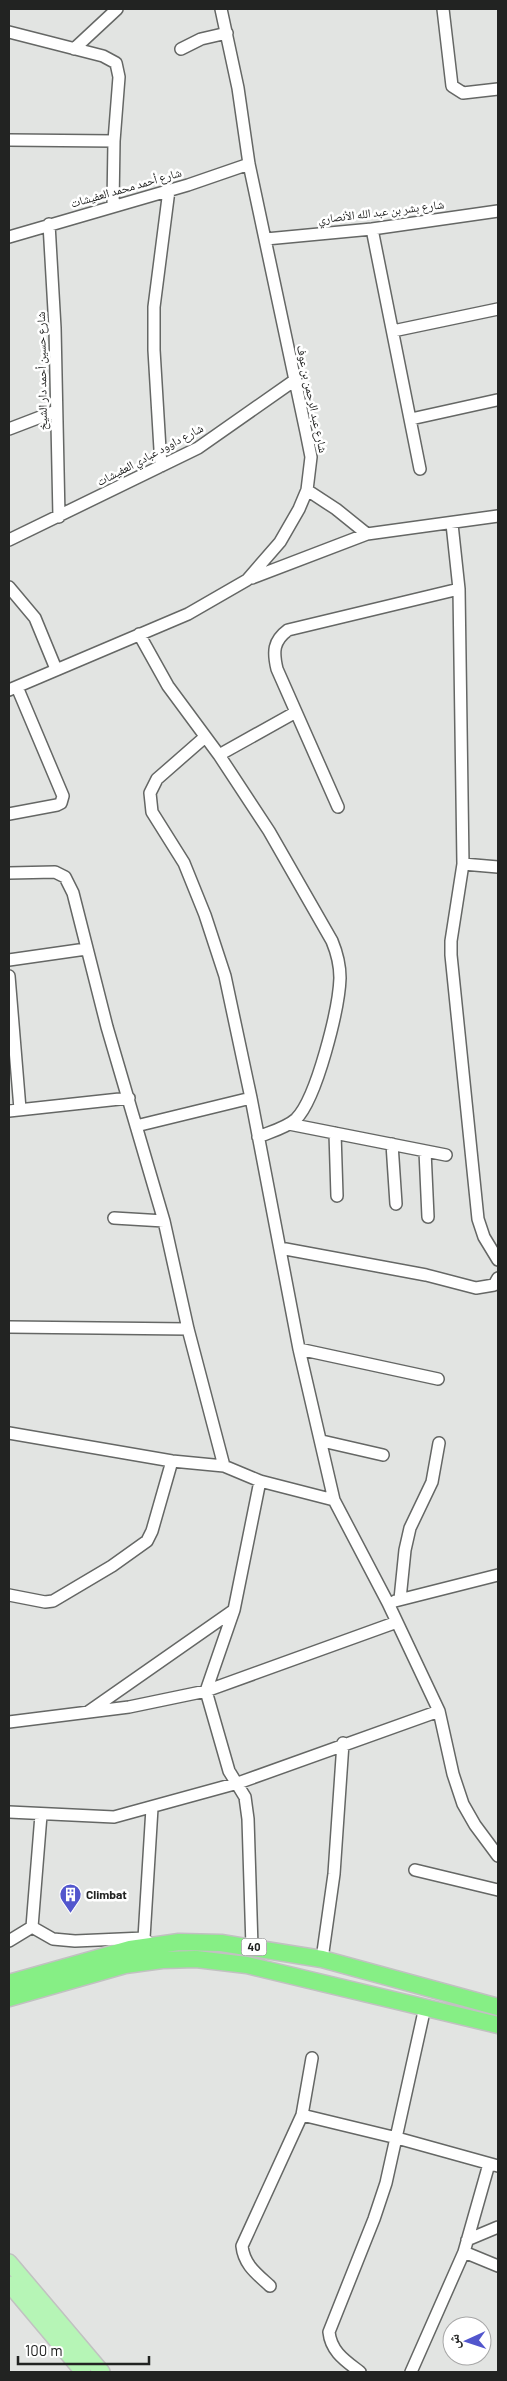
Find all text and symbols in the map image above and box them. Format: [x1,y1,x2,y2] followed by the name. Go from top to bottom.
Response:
[69,164,183,212] street label: شارع أحمد محمد العفيشات
[317,196,445,230] street label: شارع بشر بن عبد الله الأنصاري
[33,311,51,430] street label: شارع حسين أحمد دار الشيخ
[293,344,331,454] street label: شارع عبد الرحمن بن عوف
[94,420,207,492] street label: شارع داوود عبادي العفيشات
[58,1883,82,1914] building icon: Climbat
[86,1887,127,1901] place label: Climbat
[242,1938,266,1955] road number: 40
[442,2316,492,2366] north arrow
[18,2334,149,2366] scale bar
[445,2334,463,2350] text: ش
[25,2341,63,2359] text: 100 m

